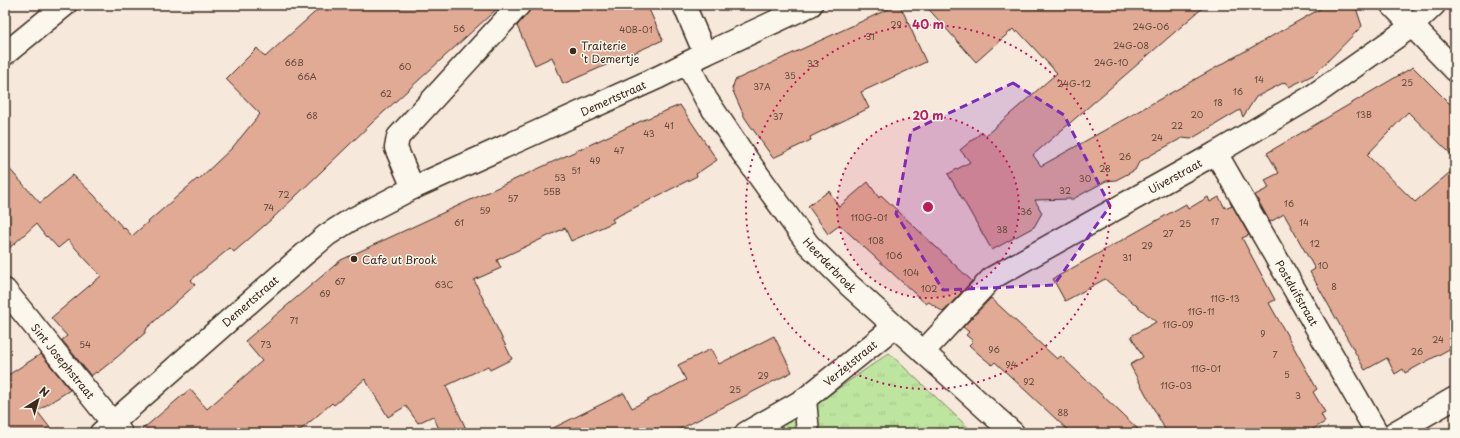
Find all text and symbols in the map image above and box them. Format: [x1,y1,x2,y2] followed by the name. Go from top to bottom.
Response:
[912,15,944,33] text: 40 m
[890,17,902,31] house number: 29
[1133,19,1169,33] house number: 24G-06
[453,21,465,35] house number: 56
[619,22,653,36] house number: 40B-01
[865,29,875,43] house number: 31
[581,37,640,67] place label: Traiterie 't Demertje
[1113,38,1149,52] house number: 24G-08
[568,46,578,56] marker: Traiterie 't Demertje
[284,55,304,69] house number: 66B
[1094,55,1129,69] house number: 24G-10
[807,56,819,70] house number: 33
[399,59,412,73] house number: 60
[784,68,796,82] house number: 35
[297,69,317,83] house number: 66A
[1254,72,1264,86] house number: 14
[1401,75,1413,89] house number: 25
[577,76,649,120] street label: Demertstraat
[1057,76,1091,90] house number: 24G-12
[753,79,771,93] house number: 37A
[1233,84,1243,98] house number: 16
[380,86,392,100] house number: 62
[1213,95,1223,109] house number: 18
[912,106,944,124] text: 20 m
[1191,107,1204,121] house number: 20
[1356,107,1372,121] house number: 13B
[306,108,318,122] house number: 68
[773,109,783,123] house number: 37
[664,118,674,132] house number: 41
[1171,118,1183,132] house number: 22
[643,126,655,140] house number: 43
[1151,130,1163,144] house number: 24
[614,143,624,157] house number: 47
[1119,149,1131,163] house number: 26
[589,153,601,167] house number: 49
[1145,154,1206,198] street label: Uiverstraat
[1099,161,1111,175] house number: 28
[571,163,581,177] house number: 51
[554,170,566,184] house number: 53
[1079,171,1092,185] house number: 30
[1059,183,1071,197] house number: 32
[543,184,561,198] house number: 55B
[278,187,290,201] house number: 72
[508,191,518,205] house number: 57
[1284,196,1294,210] house number: 16
[264,200,274,214] house number: 74
[921,200,935,214] centre of rings
[479,203,491,217] house number: 59
[1020,204,1032,218] house number: 36
[850,210,888,224] house number: 110G-01
[1211,214,1220,228] house number: 17
[454,215,464,229] house number: 61
[1299,215,1309,229] house number: 14
[1179,216,1191,230] house number: 25
[996,222,1008,236] house number: 38
[1162,226,1174,240] house number: 27
[868,233,884,247] house number: 108
[799,234,861,297] street label: Heerderbroek
[1310,236,1320,250] house number: 12
[1141,238,1153,252] house number: 29
[886,248,902,262] house number: 106
[1122,250,1132,264] house number: 31
[362,251,438,268] place label: Cafe ut Brook
[349,254,359,264] marker: Cafe ut Brook
[1271,257,1323,330] street label: Postduifstraat
[1318,258,1329,272] house number: 10
[903,265,919,279] house number: 104
[218,272,282,330] street label: Demertstraat
[334,274,346,288] house number: 67
[434,277,454,291] house number: 63C
[1331,279,1337,293] house number: 8
[921,281,937,295] house number: 102
[319,286,331,300] house number: 69
[1210,291,1240,305] house number: 11G-13
[1188,304,1214,318] house number: 11G-11
[290,313,298,327] house number: 71
[1162,317,1194,331] house number: 11G-09
[27,320,99,403] street label: Sint Josephstraat
[1260,326,1266,340] house number: 9
[1432,332,1444,346] house number: 24
[819,336,881,390] street label: Verzetstraat
[79,337,91,351] house number: 54
[261,337,271,351] house number: 73
[988,342,1000,356] house number: 96
[1411,344,1423,358] house number: 26
[1272,347,1278,361] house number: 7
[1005,357,1017,371] house number: 94
[1191,361,1221,375] house number: 11G-01
[1284,367,1290,381] house number: 5
[757,368,769,382] house number: 29
[1023,374,1035,388] house number: 92
[1160,378,1192,392] house number: 11G-03
[18,380,58,420] north arrow
[36,382,53,401] text: N
[729,382,741,396] house number: 25
[1295,388,1301,402] house number: 3
[1057,405,1069,419] house number: 88

